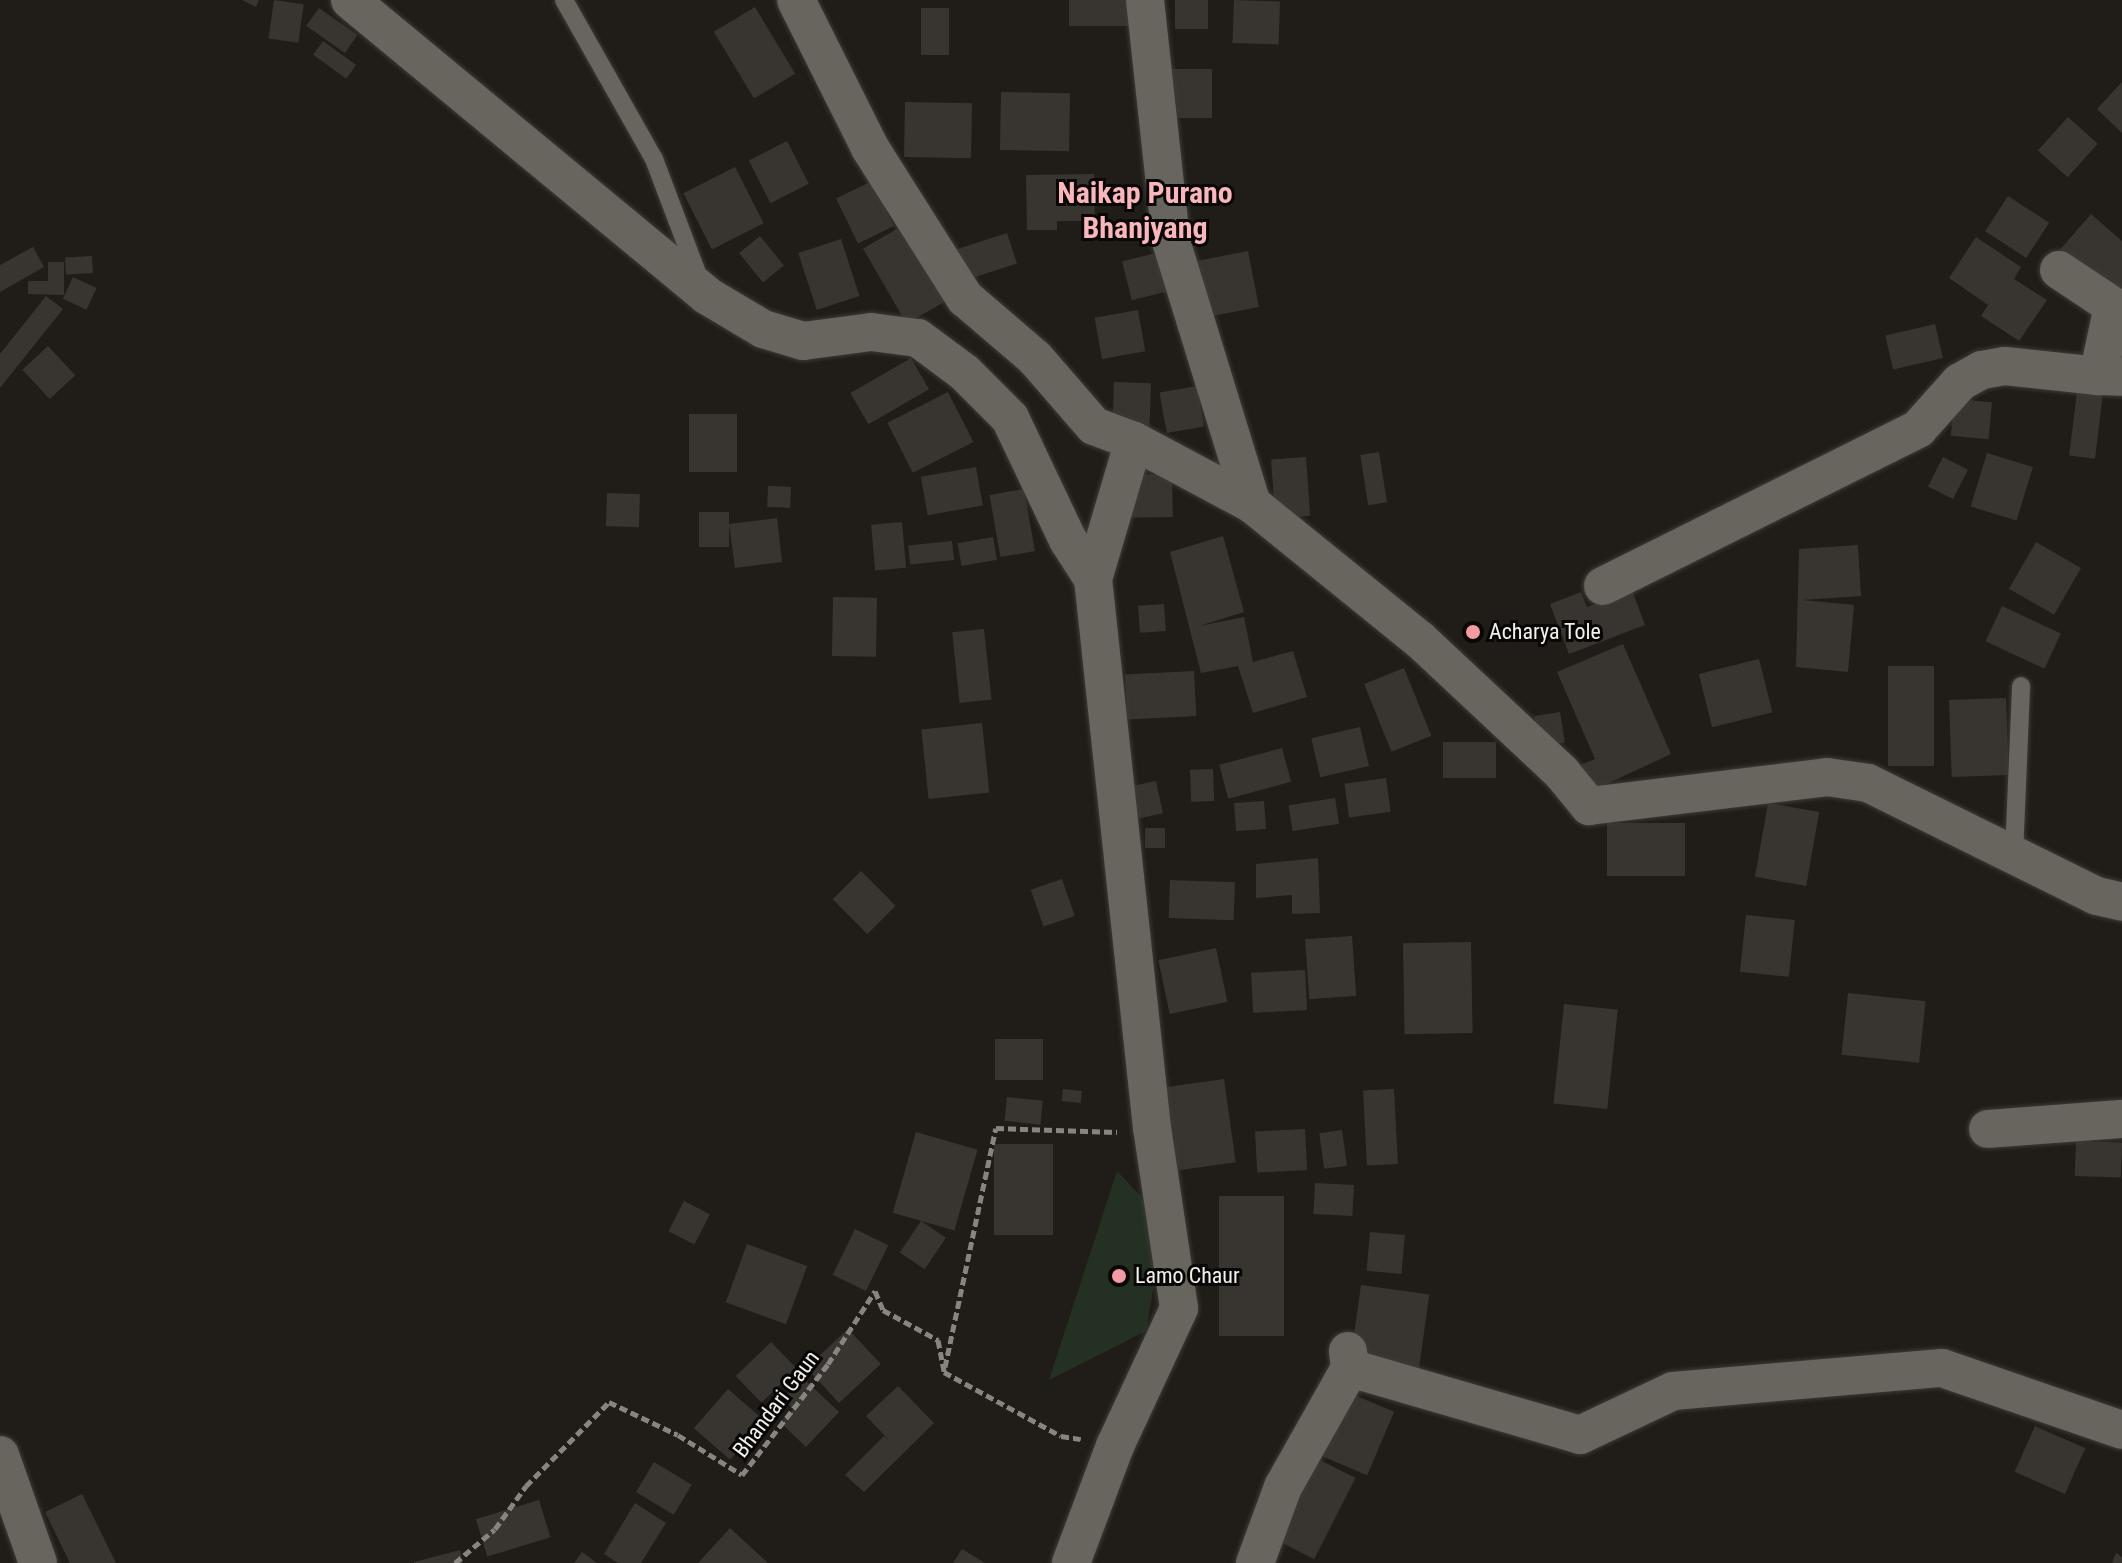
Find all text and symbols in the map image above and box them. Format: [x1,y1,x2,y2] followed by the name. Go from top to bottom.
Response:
[1057,175,1233,246] district label: Naikap Purano Bhanjyang
[1489,619,1601,645] place label: Acharya Tole
[1464,623,1482,641] marker: Acharya Tole
[1135,1263,1240,1289] place label: Lamo Chaur
[1110,1267,1128,1285] marker: Lamo Chaur
[727,1345,825,1463] street label: Bhandari Gaun

